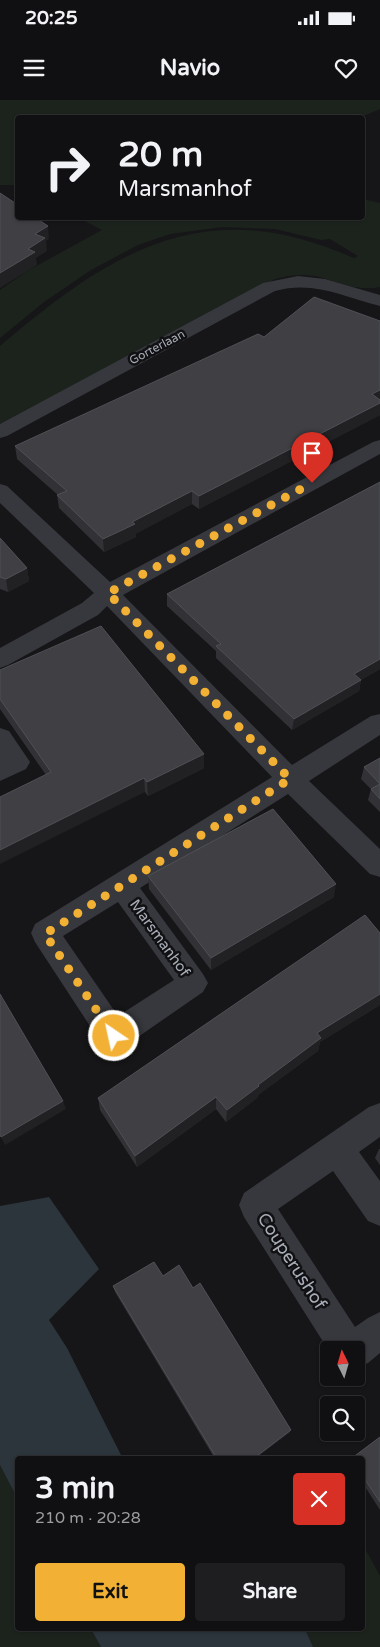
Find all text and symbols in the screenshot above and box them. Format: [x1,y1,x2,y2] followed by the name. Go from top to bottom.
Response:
[25,7,78,29] text: 20:25
[20,54,48,82] icon: menu
[332,54,360,82] icon: heart
[160,55,220,81] text: Navio
[118,134,203,176] text: 20 m
[35,135,100,200] icon: right
[118,176,252,202] text: Marsmanhof
[127,327,187,367] street label: Gorterlaan
[291,432,333,483] pin
[298,439,326,467] icon: arrive
[126,896,194,980] street label: Marsmanhof
[87,1009,139,1061] position arrow
[253,1209,331,1314] street label: Couperushof
[320,1341,365,1386] north arrow
[320,1341,365,1441] map controls
[320,1396,365,1441] button: search
[35,1470,115,1507] text: 3 min
[293,1473,345,1525] button: close
[35,1508,141,1528] text: 210 m · 20:28
[35,1563,185,1621] button: Exit
[195,1563,345,1621] button: Share

